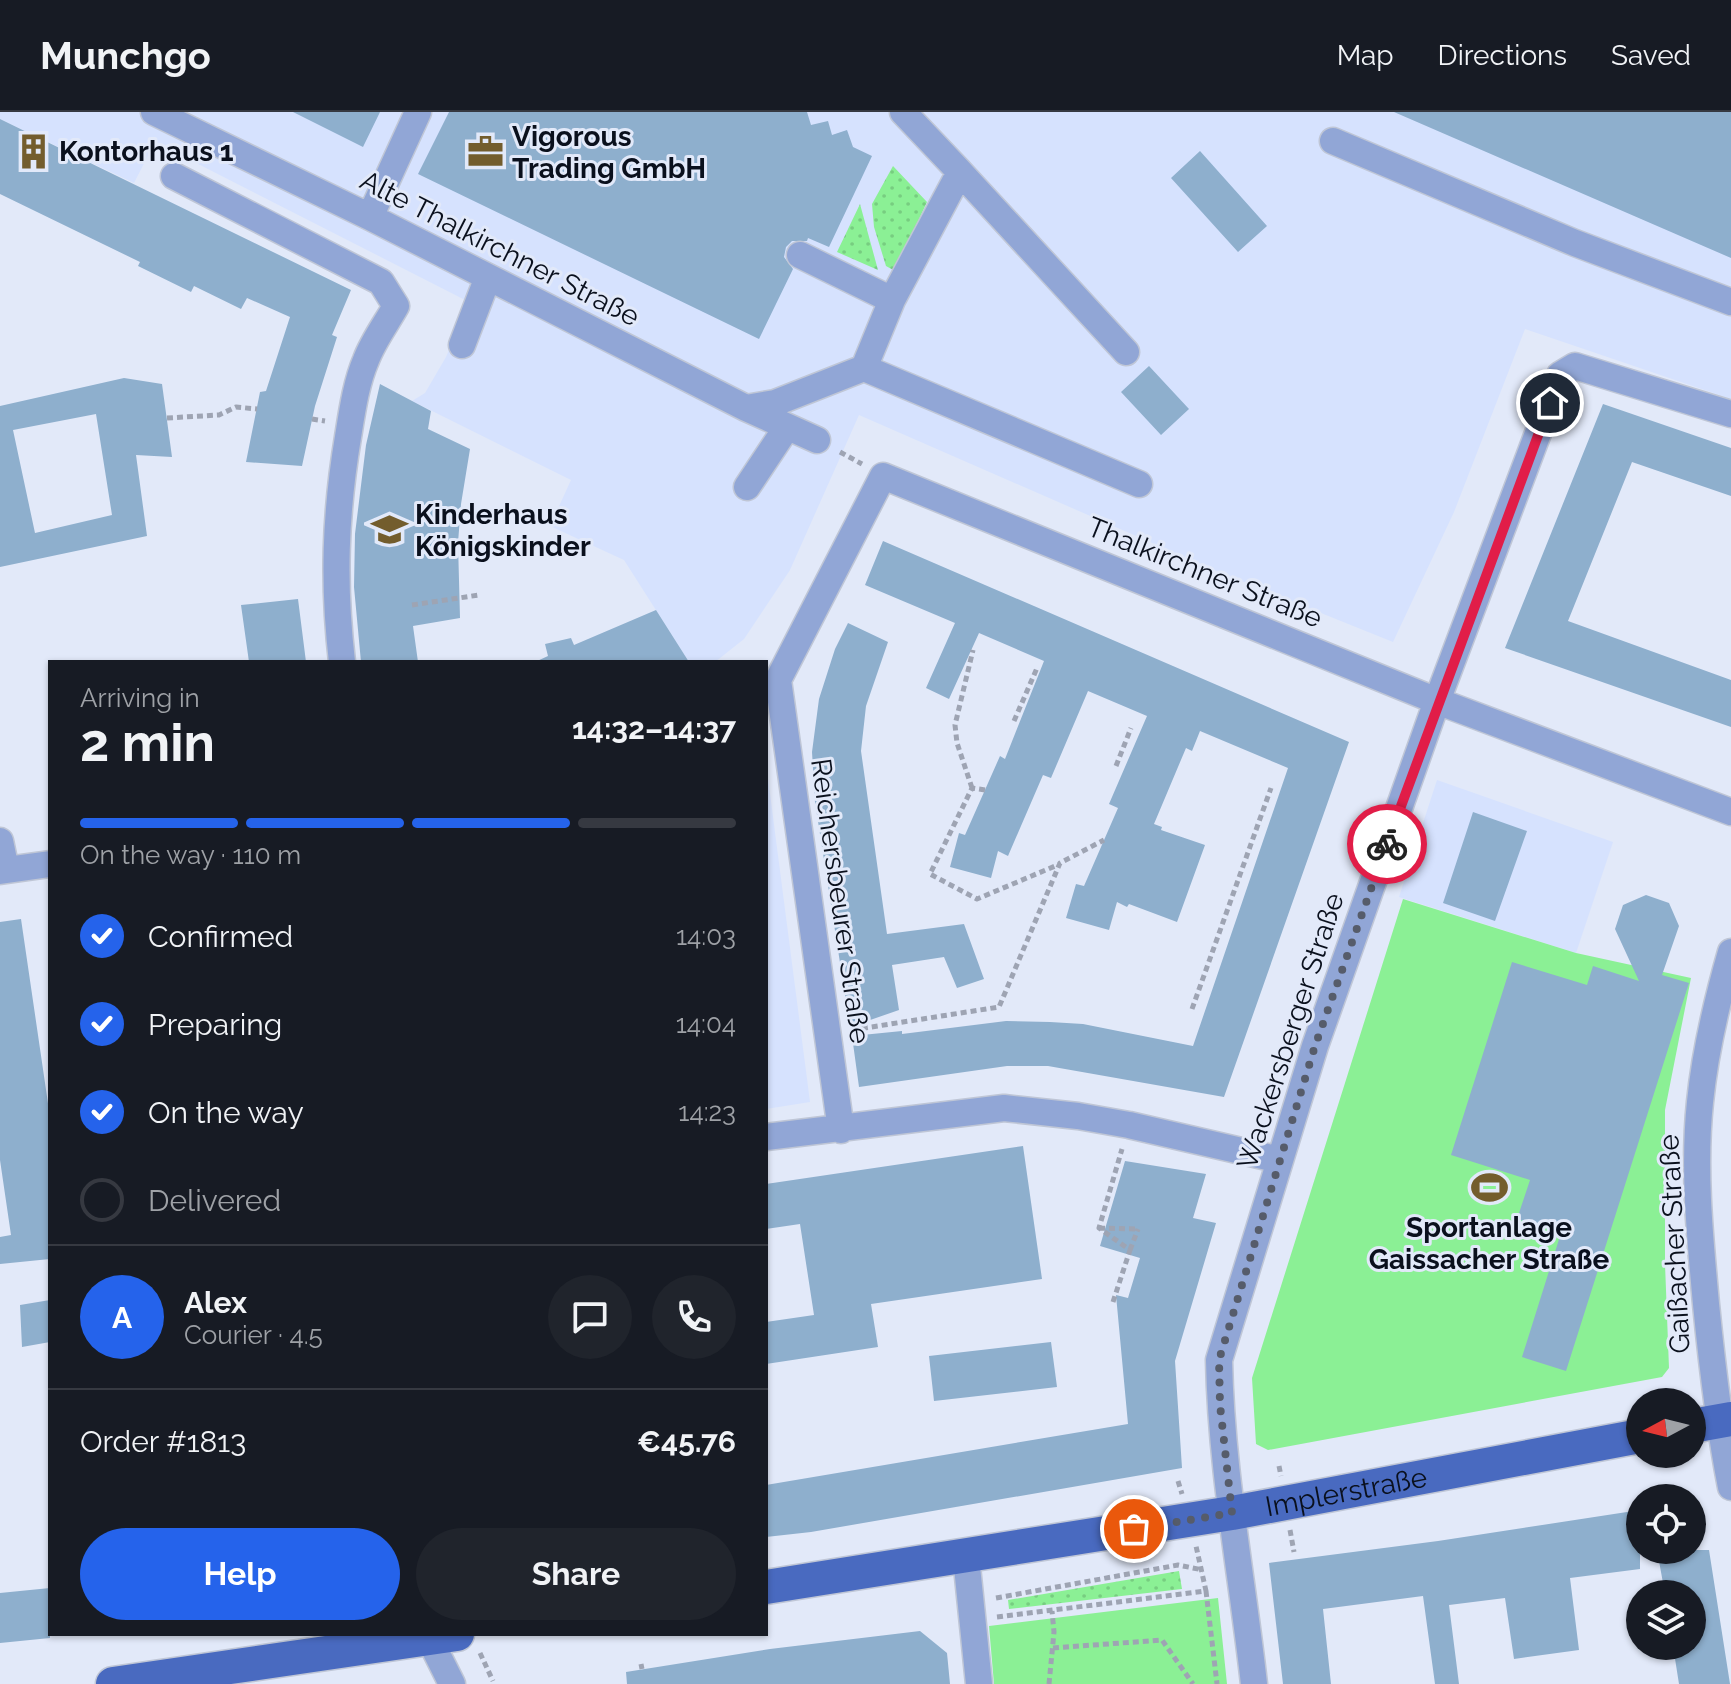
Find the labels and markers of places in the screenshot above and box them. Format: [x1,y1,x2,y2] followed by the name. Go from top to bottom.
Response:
[512,120,706,185] place label: Vigorous Trading GmbH
[14,132,52,170] building icon: Kontorhaus 1
[467,133,505,171] office icon: Vigorous Trading GmbH
[59,135,234,168] place label: Kontorhaus 1
[1516,369,1584,437] pin
[415,498,591,563] place label: Kinderhaus Königskinder
[370,511,408,549] school or university icon: Kinderhaus Königskinder
[1470,1168,1508,1206] sports icon: Sportanlage Gaissacher Straße
[1369,1211,1609,1276] place label: Sportanlage Gaissacher Straße
[1100,1495,1168,1563] pin

